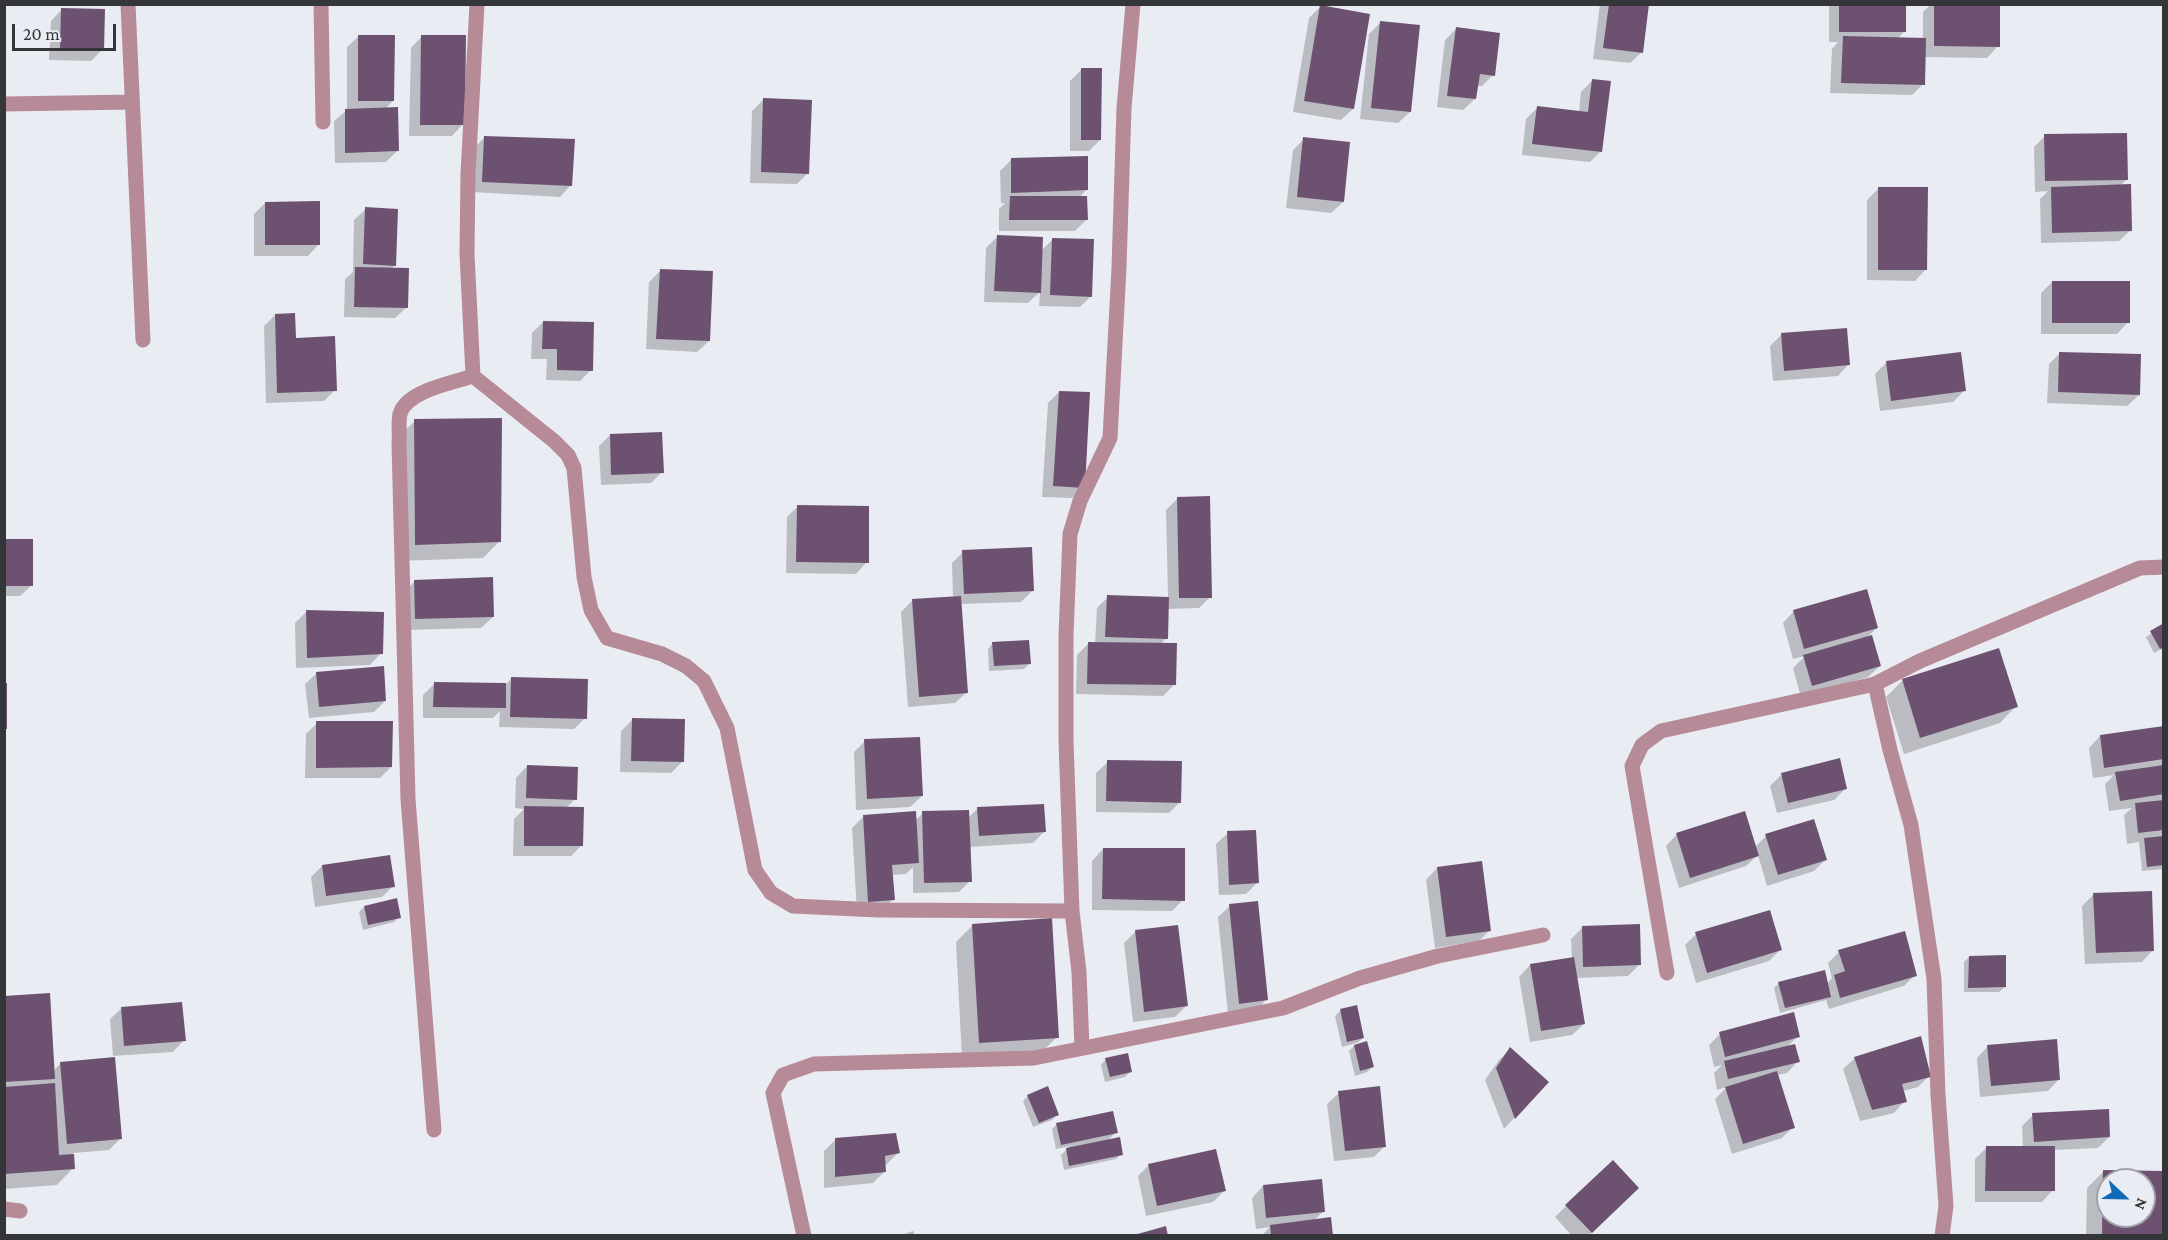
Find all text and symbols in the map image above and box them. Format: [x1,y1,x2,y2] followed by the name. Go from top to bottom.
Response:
[15,12,118,50] scale bar
[23,24,60,44] text: 20 m
[2096,1168,2156,1228] north arrow
[2131,1196,2151,1212] text: N

